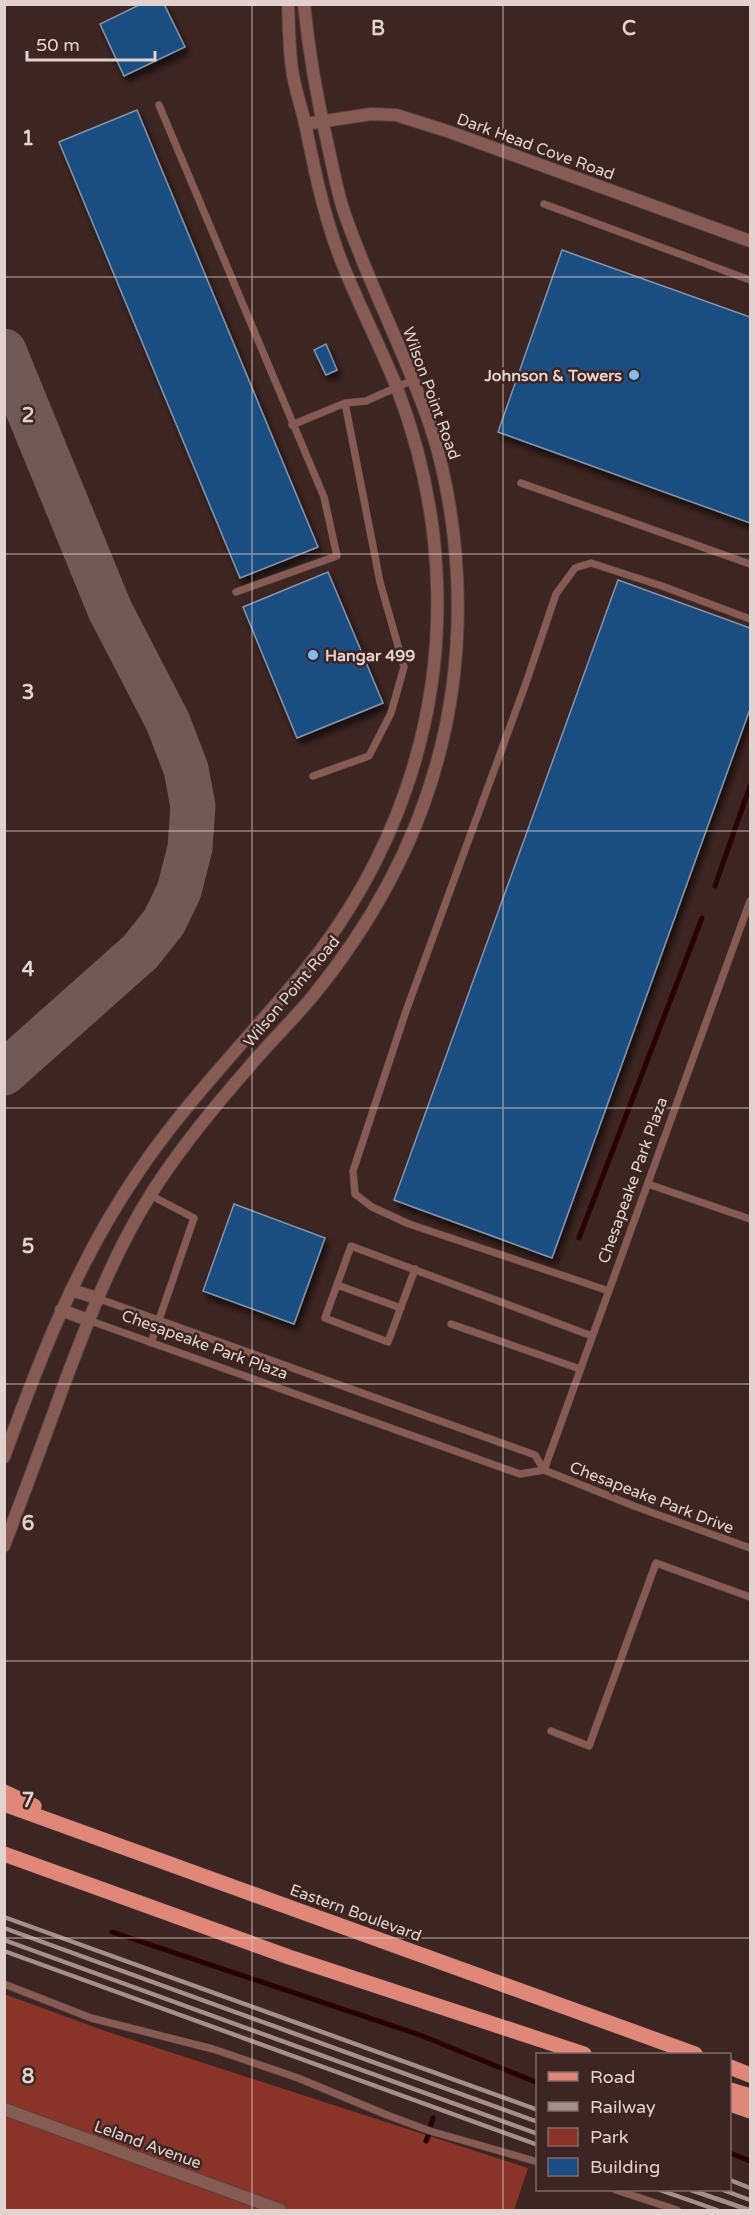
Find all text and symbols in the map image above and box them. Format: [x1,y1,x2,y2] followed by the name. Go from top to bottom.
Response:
[371,17,385,41] text: B
[622,17,636,41] text: C
[27,24,154,62] scale bar
[36,34,80,56] text: 50 m
[454,109,617,185] street label: Dark Head Cove Road
[22,127,34,151] text: 1
[398,324,464,462] street label: Wilson Point Road
[483,366,622,386] place label: Johnson & Towers
[627,368,641,382] marker: Johnson & Towers
[22,404,34,428] text: 2
[325,646,415,666] place label: Hangar 499
[306,648,320,662] marker: Hangar 499
[22,681,34,705] text: 3
[239,932,344,1052] street label: Wilson Point Road
[22,958,35,982] text: 4
[594,1094,672,1266] street label: Chesapeake Park Plaza
[22,1235,34,1259] text: 5
[119,1306,291,1384] street label: Chesapeake Park Plaza
[567,1457,737,1538] street label: Chesapeake Park Drive
[22,1512,34,1536] text: 6
[22,1789,34,1813] text: 7
[287,1880,424,1946] street label: Eastern Boulevard
[536,2053,731,2191] legend
[22,2065,34,2089] text: 8
[590,2066,635,2088] text: Road
[590,2096,656,2118] text: Railway
[91,2116,204,2174] street label: Leland Avenue
[590,2126,629,2148] text: Park
[590,2156,660,2178] text: Building

